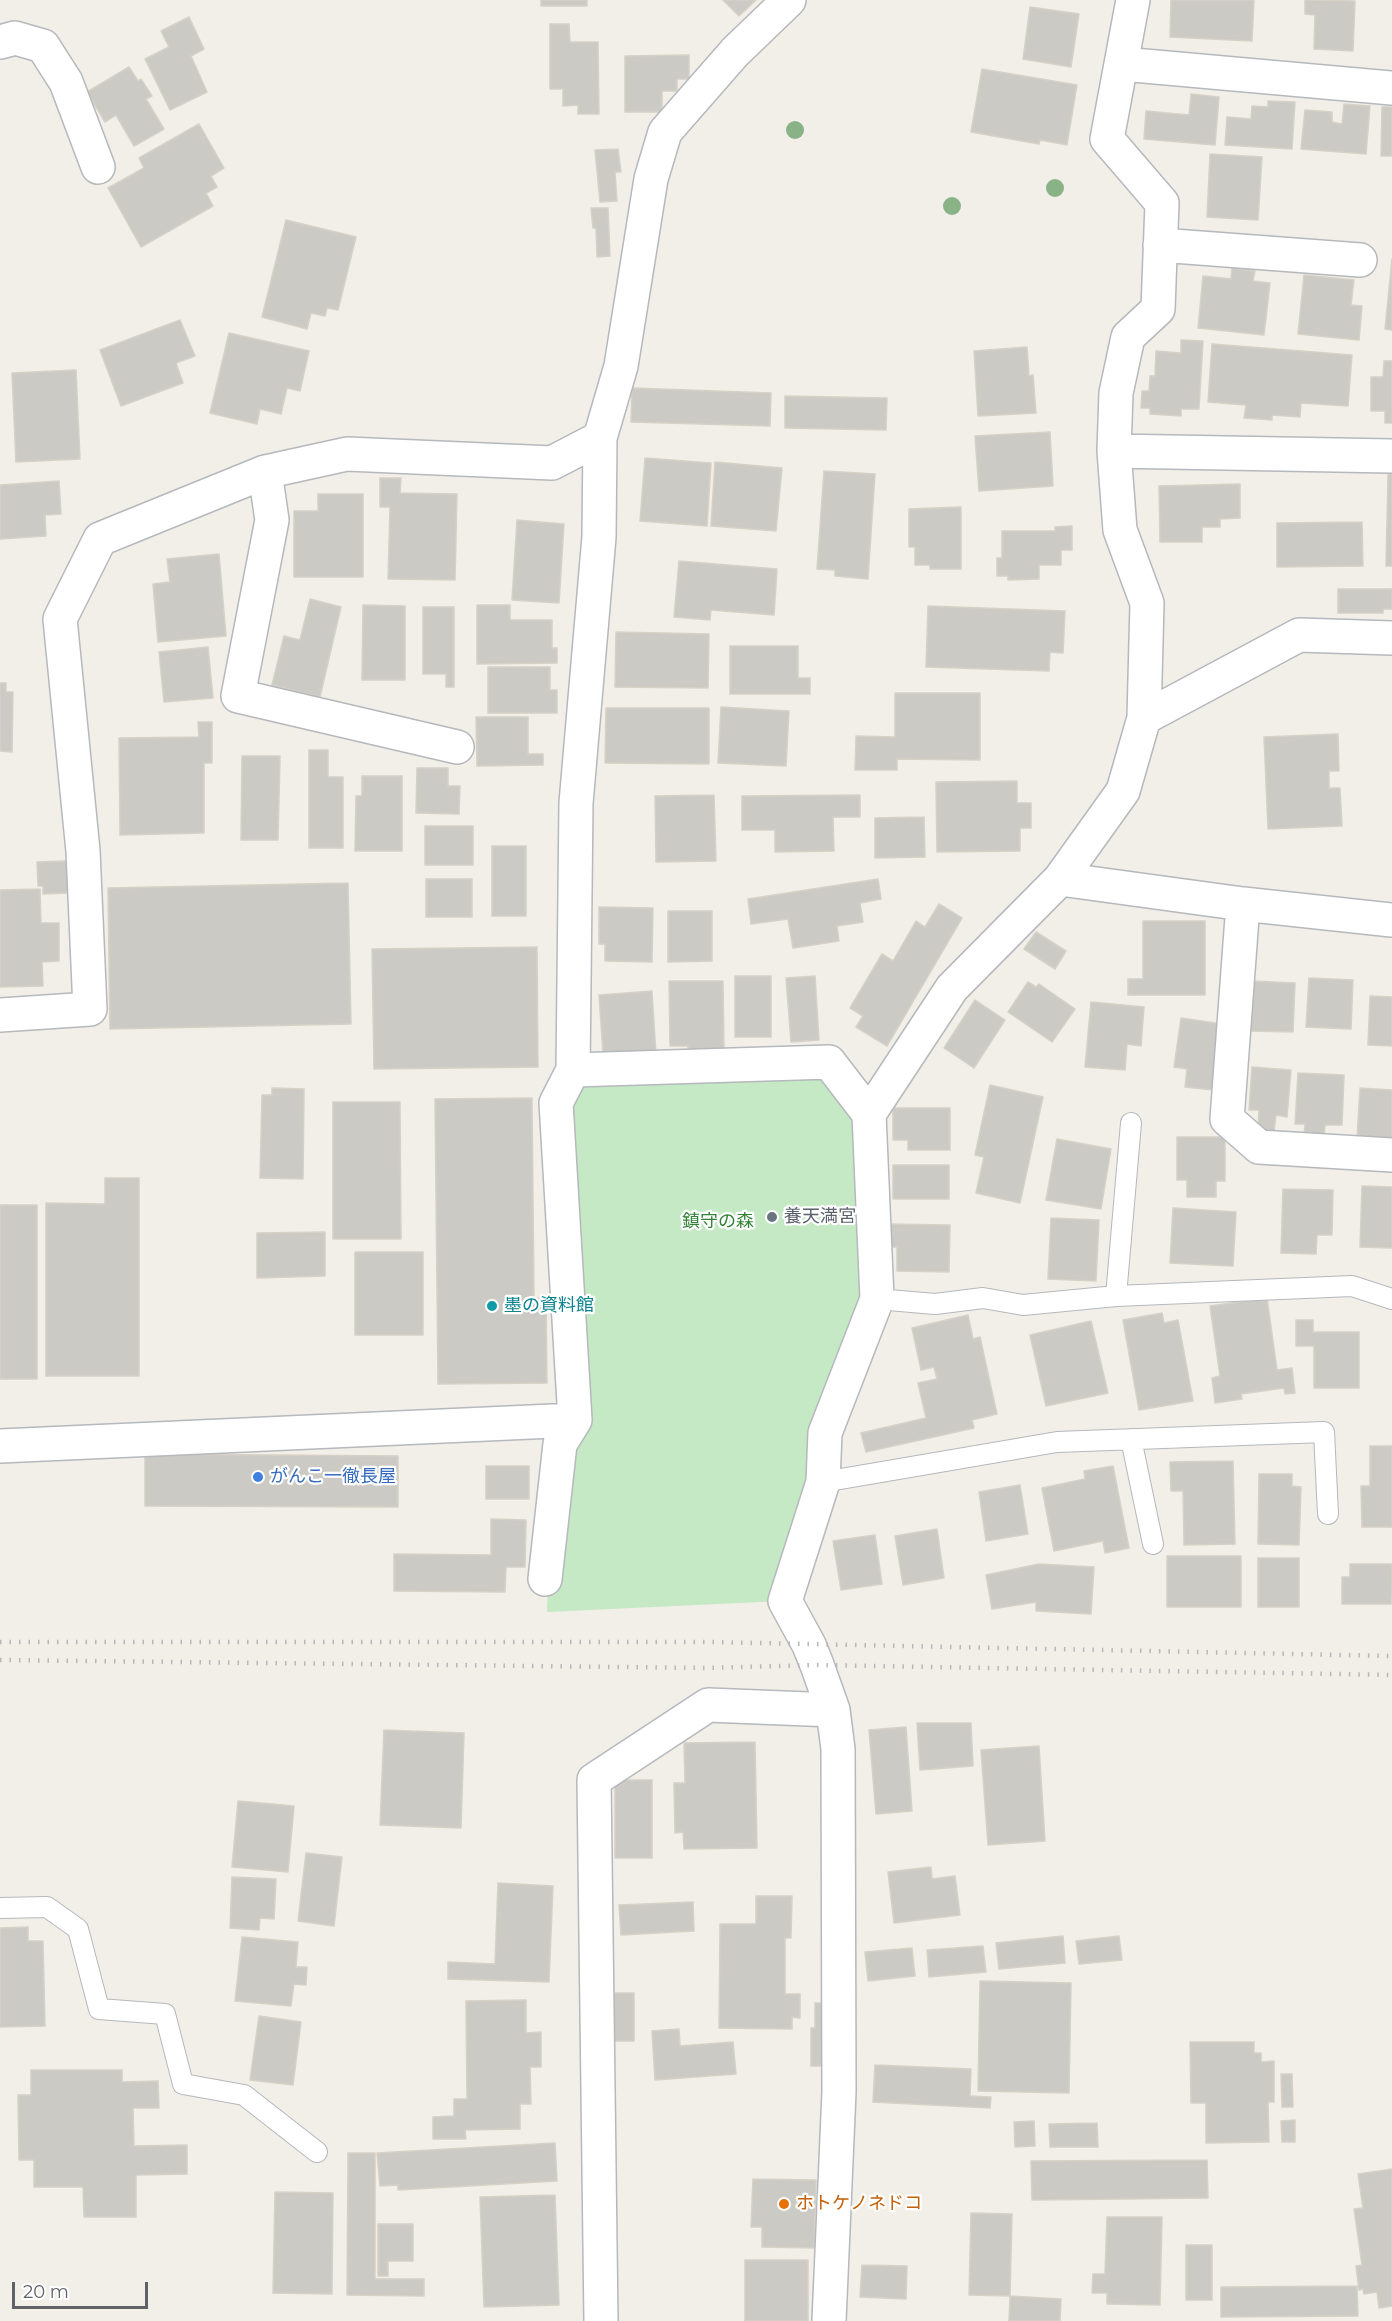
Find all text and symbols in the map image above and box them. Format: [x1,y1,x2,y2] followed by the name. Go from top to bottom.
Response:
[784,1206,856,1228] place label: 養天満宮
[765,1210,779,1224] marker: 養天満宮
[682,1211,754,1233] park label: 鎮守の森
[504,1295,594,1317] place label: 墨の資料館
[485,1299,499,1313] marker: 墨の資料館
[270,1466,396,1488] place label: がんこ一徹長屋
[251,1470,265,1484] marker: がんこ一徹長屋
[796,2193,922,2215] place label: ホトケノネドコ
[777,2197,791,2211] marker: ホトケノネドコ
[15,2270,152,2308] scale bar
[23,2281,69,2303] text: 20 m

